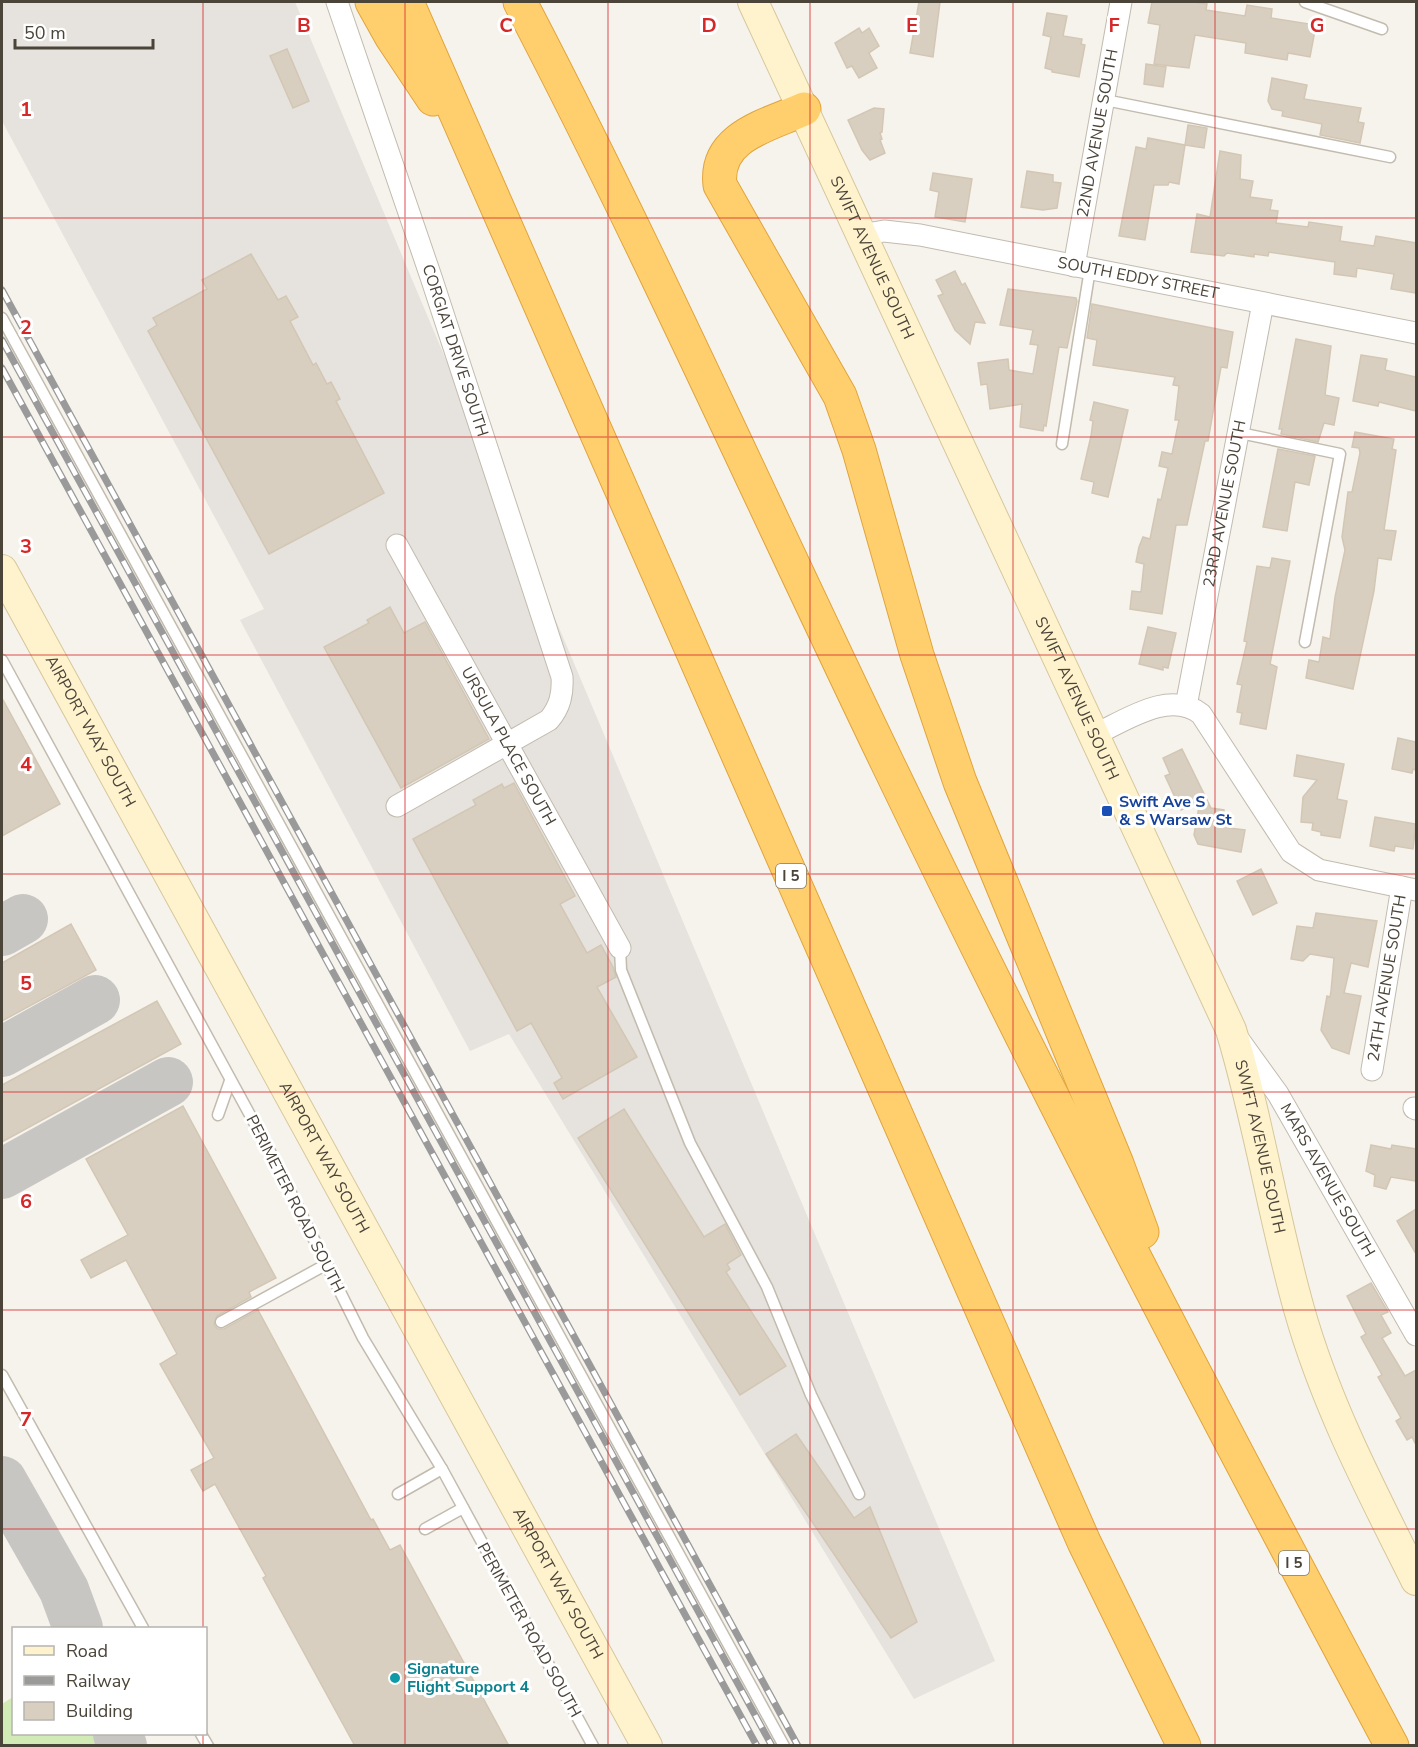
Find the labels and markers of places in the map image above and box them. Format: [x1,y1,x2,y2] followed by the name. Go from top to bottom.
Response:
[1119,791,1233,831] place label: Swift Ave S & S Warsaw St
[1100,804,1114,818] marker: Swift Ave S & S Warsaw St
[407,1658,530,1698] place label: Signature Flight Support 4
[388,1671,402,1685] marker: Signature Flight Support 4

